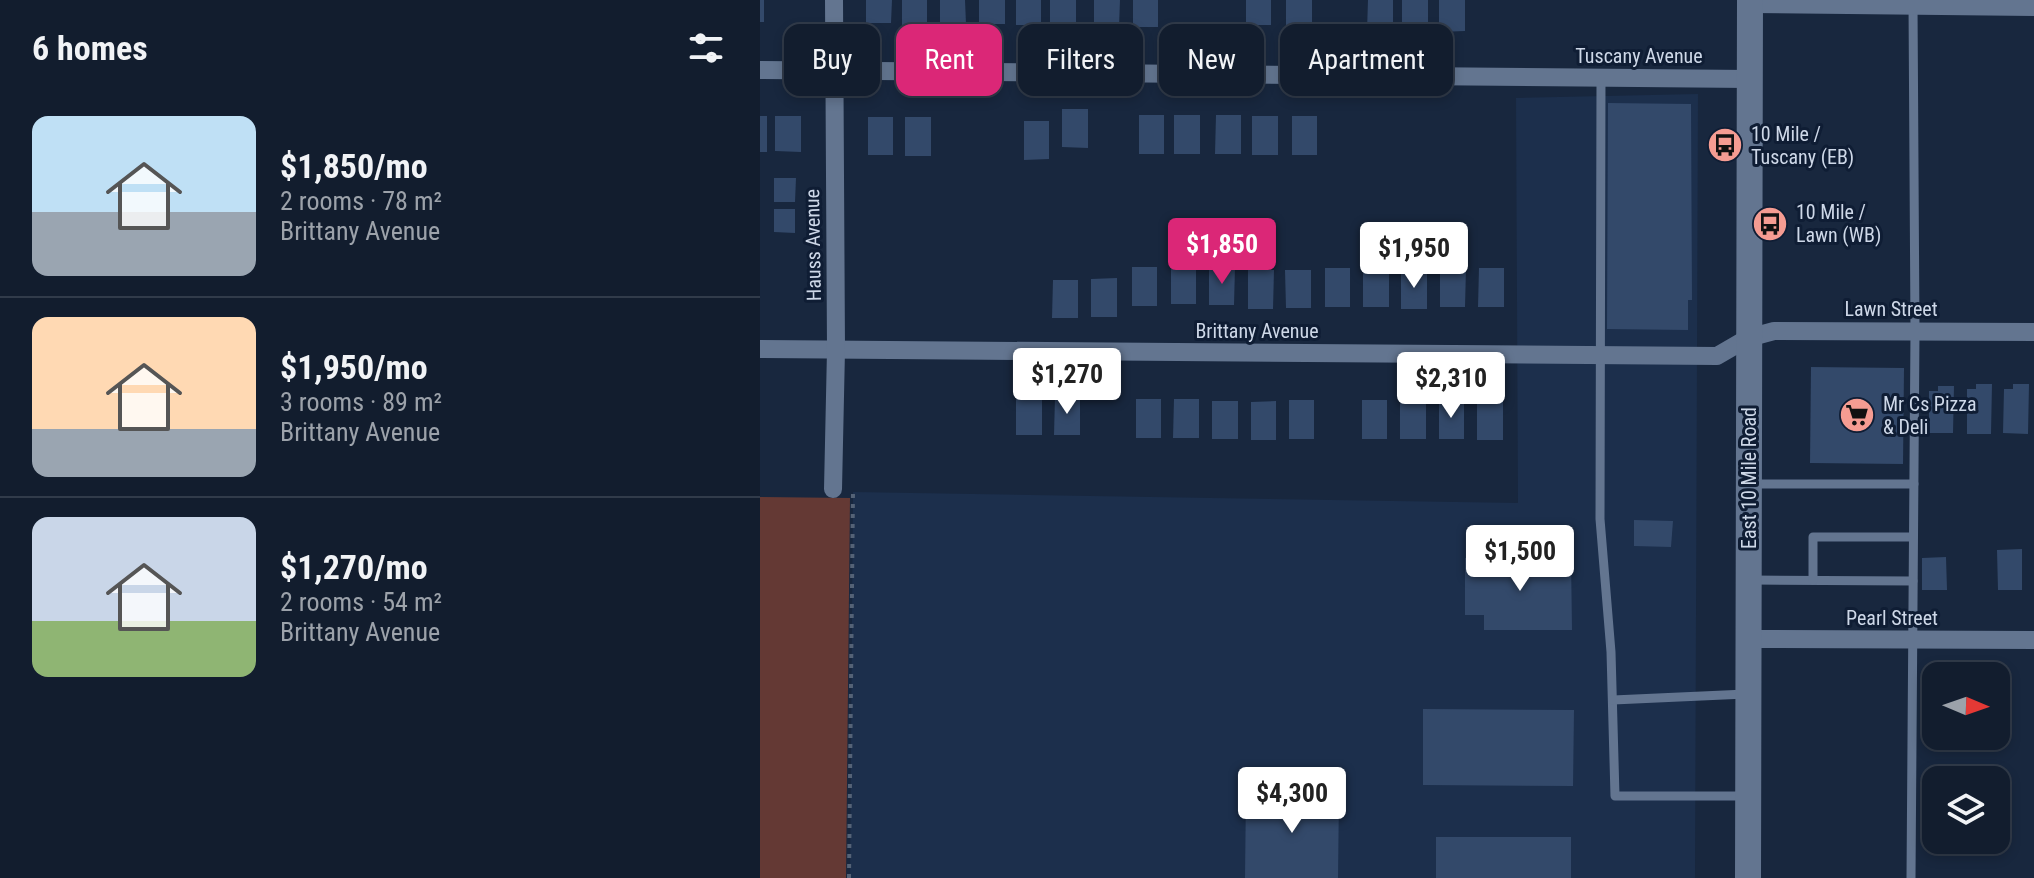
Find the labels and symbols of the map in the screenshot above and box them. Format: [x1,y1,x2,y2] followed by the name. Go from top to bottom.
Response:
[1575,44,1703,68] street label: Tuscany Avenue
[1751,122,1854,169] place label: 10 Mile / Tuscany (EB)
[1706,126,1744,164] bus stop icon: 10 Mile / Tuscany (EB)
[800,189,826,301] street label: Hauss Avenue
[1796,200,1881,247] place label: 10 Mile / Lawn (WB)
[1751,205,1789,243] bus stop icon: 10 Mile / Lawn (WB)
[1157,218,1287,286] pin: $1,850
[1349,222,1479,290] pin: $1,950
[1844,297,1938,321] street label: Lawn Street
[1195,319,1319,343] street label: Brittany Avenue
[1002,348,1132,416] pin: $1,270
[1386,352,1516,420] pin: $2,310
[1883,392,1977,439] place label: Mr Cs Pizza & Deli
[1838,396,1876,434] supermarket icon: Mr Cs Pizza & Deli
[1737,407,1761,549] street label: East 10 Mile Road
[1455,525,1585,593] pin: $1,500
[1846,606,1938,630] street label: Pearl Street
[1922,662,2010,750] north arrow
[1227,767,1357,835] pin: $4,300

